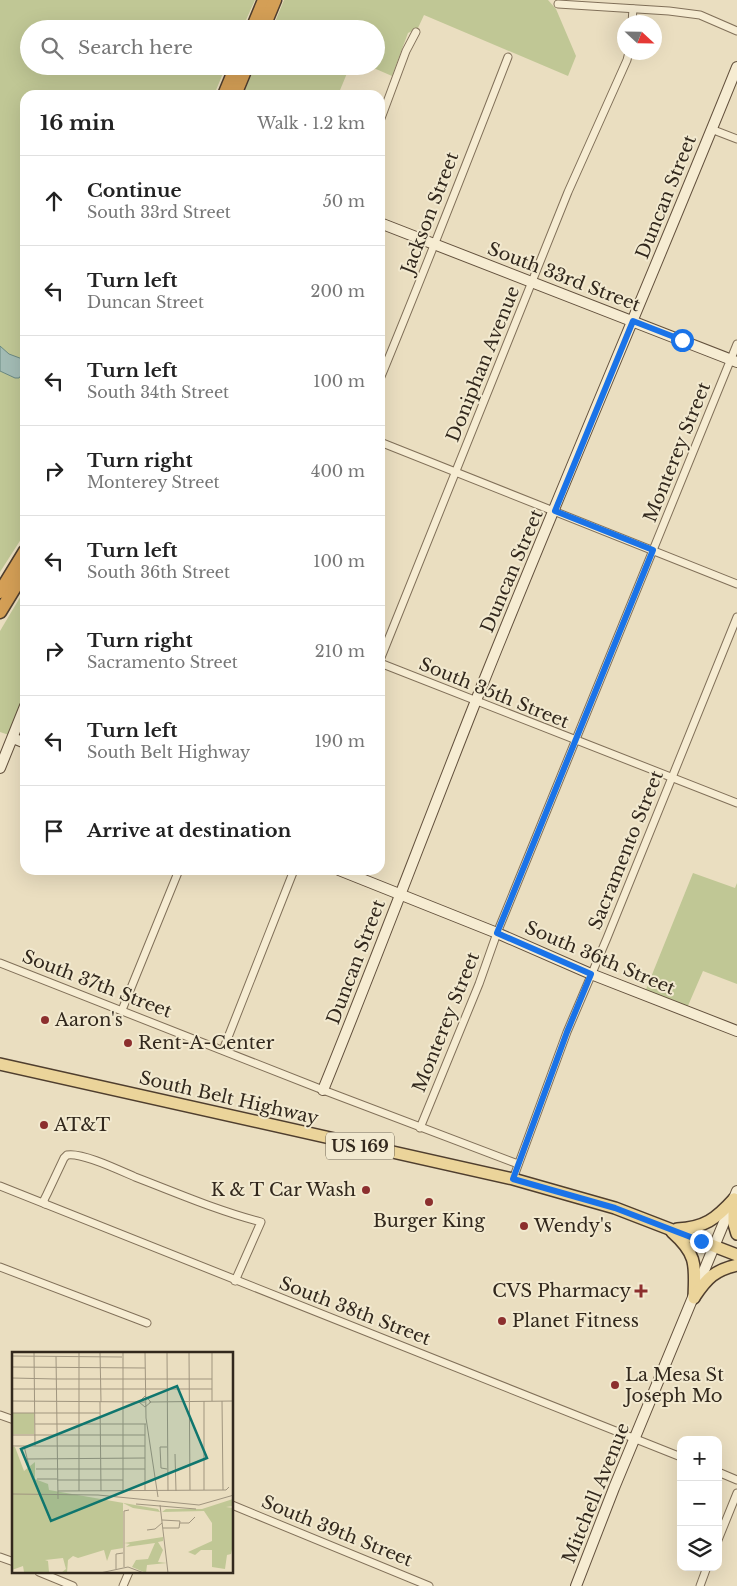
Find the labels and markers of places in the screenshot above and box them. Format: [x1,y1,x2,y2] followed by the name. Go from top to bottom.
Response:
[54,1009,123,1031] place label: Aaron's
[39,1014,51,1026] marker: Aaron's
[138,1032,275,1054] place label: Rent-A-Center
[122,1037,134,1049] marker: Rent-A-Center
[53,1114,111,1136] place label: AT&T
[38,1119,50,1131] marker: AT&T
[211,1179,356,1201] place label: K & T Car Wash
[360,1184,372,1196] marker: K & T Car Wash
[423,1196,435,1208] marker: Burger King
[373,1210,485,1232] place label: Burger King
[533,1215,612,1237] place label: Wendy's
[518,1220,530,1232] marker: Wendy's
[492,1280,631,1302] place label: CVS Pharmacy
[635,1285,647,1297] marker: CVS Pharmacy
[512,1310,639,1332] place label: Planet Fitness
[496,1315,508,1327] marker: Planet Fitness
[623,1364,724,1407] place label: La Mesa St Joseph Mo
[609,1379,621,1391] marker: La Mesa St Joseph Mo

